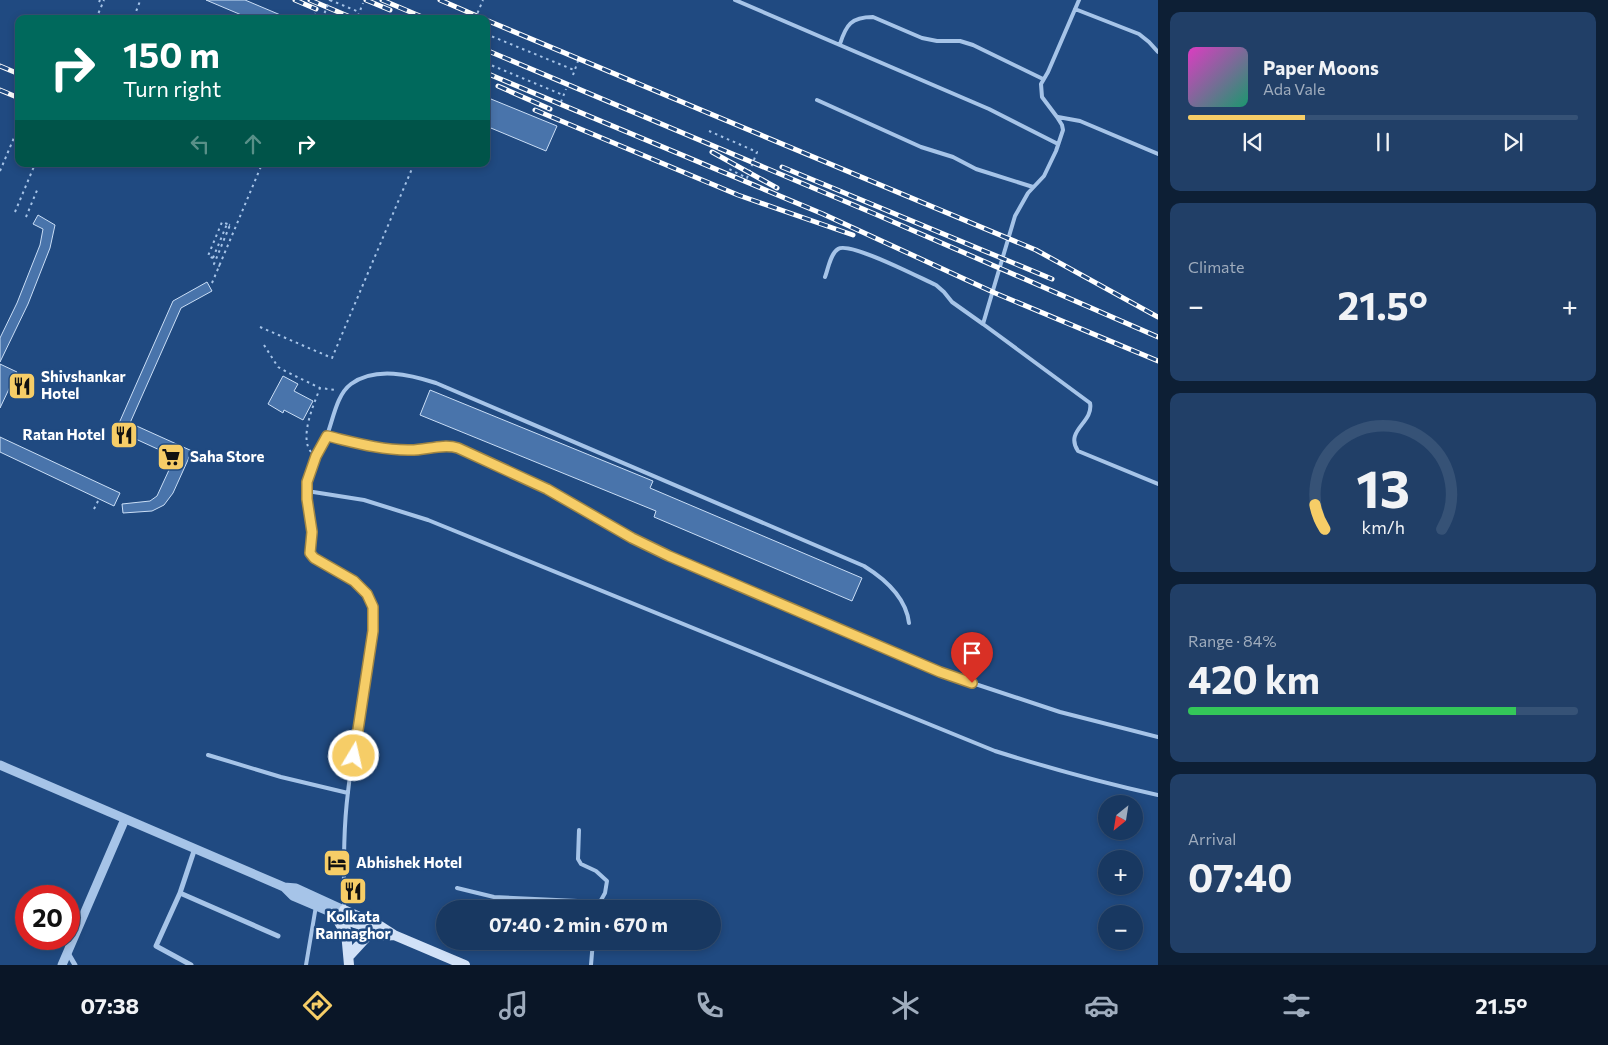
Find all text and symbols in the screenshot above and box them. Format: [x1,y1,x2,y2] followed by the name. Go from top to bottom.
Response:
[123,32,220,75] text: 150 m
[40,35,105,100] icon: right
[1263,56,1379,79] text: Paper Moons
[123,75,221,102] text: Turn right
[1263,79,1325,98] text: Ada Vale
[1239,128,1267,156] icon: previous
[1369,128,1397,156] icon: pause
[1499,128,1527,156] icon: next
[186,130,214,158] icon: left
[239,130,267,158] icon: ahead
[292,130,320,158] icon: right
[1188,257,1244,276] text: Climate
[1338,281,1428,328] text: 21.5°
[1188,288,1204,322] text: −
[1562,288,1578,322] text: +
[41,367,126,402] place label: Shivshankar Hotel
[7,371,37,401] restaurant icon: Shivshankar Hotel
[109,420,139,450] restaurant icon: Ratan Hotel
[23,425,105,443] place label: Ratan Hotel
[156,442,186,472] supermarket icon: Saha Store
[190,447,264,465] place label: Saha Store
[1356,455,1410,519] text: 13
[1361,516,1405,538] text: km/h
[1188,631,1276,650] text: Range · 84%
[951,632,993,683] pin
[958,639,986,667] icon: arrive
[1188,655,1320,702] text: 420 km
[327,729,379,781] position arrow
[1098,795,1142,840] north arrow
[1098,795,1143,950] map controls
[1188,829,1236,848] text: Arrival
[322,848,352,878] hotel icon: Abhishek Hotel
[1098,850,1143,895] button: +
[356,853,462,871] place label: Abhishek Hotel
[1188,853,1292,900] text: 07:40
[338,876,368,906] restaurant icon: Kolkata Rannaghor
[15,885,80,950] speed limit sign: 20
[1098,905,1143,950] button: −
[315,907,391,942] place label: Kolkata Rannaghor
[489,913,668,936] text: 07:40 · 2 min · 670 m
[300,988,335,1023] icon: directions
[496,988,531,1023] icon: music
[692,988,727,1023] icon: phone
[888,988,923,1023] icon: climate
[1084,988,1119,1023] icon: car
[1279,988,1314,1023] icon: filters
[80,992,139,1019] text: 07:38
[1475,992,1528,1019] text: 21.5°

